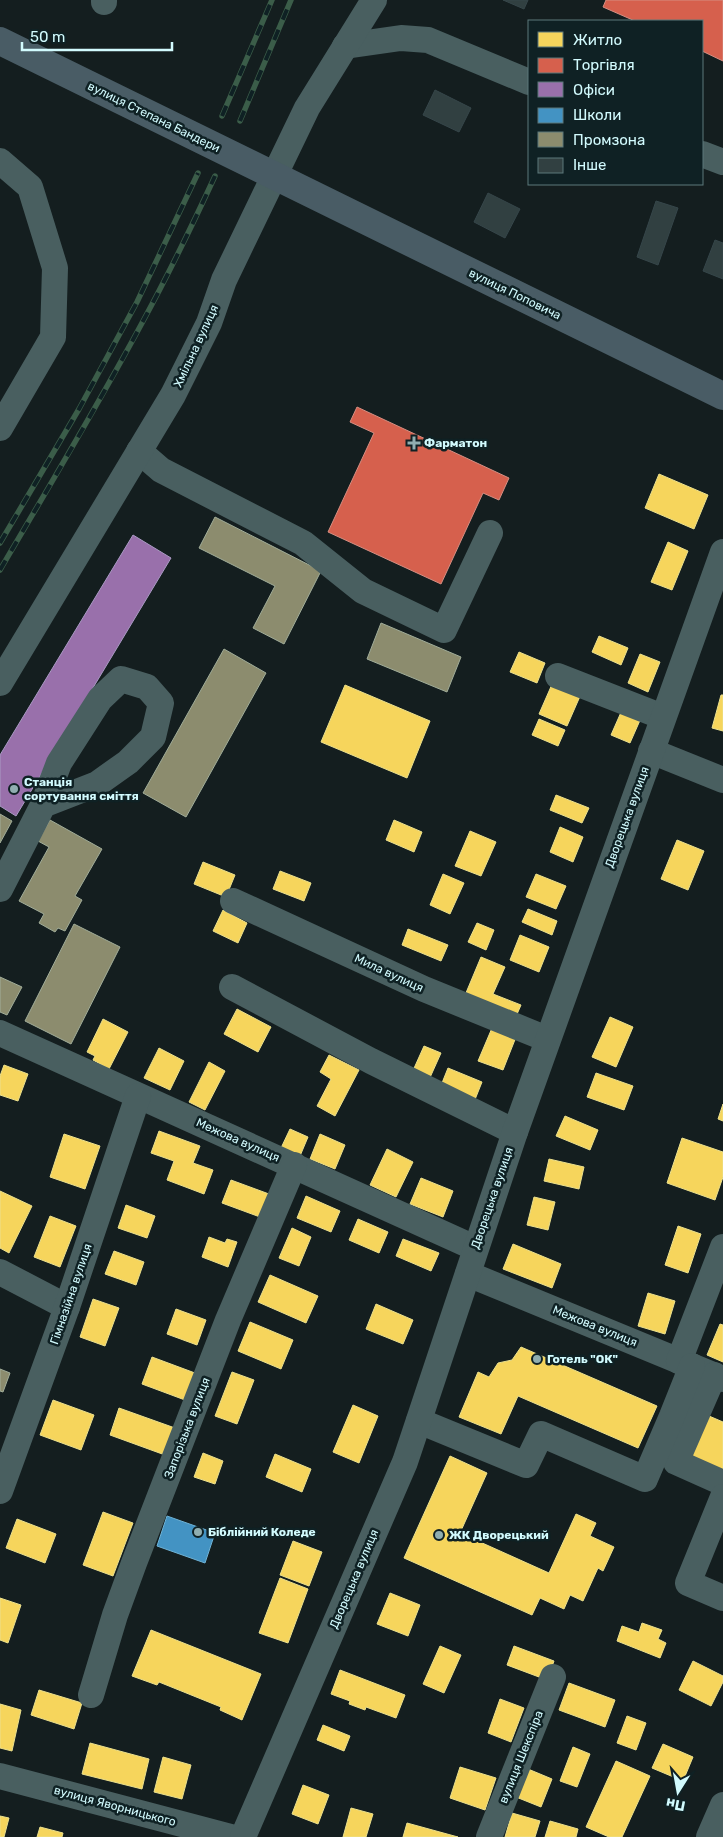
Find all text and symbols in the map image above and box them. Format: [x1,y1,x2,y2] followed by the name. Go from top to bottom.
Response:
[22,20,172,52] scale bar
[528,20,703,185] legend
[30,28,65,46] text: 50 m
[573,31,622,49] text: Житло
[573,56,635,74] text: Торгівля
[86,79,222,155] street label: вулиця Степана Бандери
[573,81,615,99] text: Офіси
[573,106,621,124] text: Школи
[573,131,645,149] text: Промзона
[573,156,606,174] text: Інше
[467,266,563,322] street label: вулиця Поповича
[171,302,221,390] street label: Хмільна вулиця
[424,436,487,450] place label: Фарматон
[408,437,420,449] marker: Фарматон
[602,765,652,869] street label: Дворецька вулиця
[24,775,139,803] place label: Станція сортування сміття
[8,783,20,795] marker: Станція сортування сміття
[352,951,426,995] street label: Мила вулиця
[194,1115,282,1165] street label: Межова вулиця
[468,1145,516,1251] street label: Дворецька вулиця
[47,1242,95,1346] street label: Гімназійна вулиця
[551,1303,639,1349] street label: Межова вулиця
[547,1352,618,1366] place label: Готель "ОК"
[531,1353,543,1365] marker: Готель "ОК"
[161,1375,213,1481] street label: Запорізька вулиця
[208,1525,316,1539] place label: Біблійний Коледе
[192,1526,204,1538] marker: Біблійний Коледе
[327,1527,381,1631] street label: Дворецька вулиця
[449,1528,549,1542] place label: ЖК Дворецький
[433,1529,445,1541] marker: ЖК Дворецький
[496,1709,546,1805] street label: вулиця Шекспіра
[653,1767,703,1817] north arrow
[52,1783,178,1829] street label: вулиця Яворницького
[664,1794,687,1814] text: Пн

